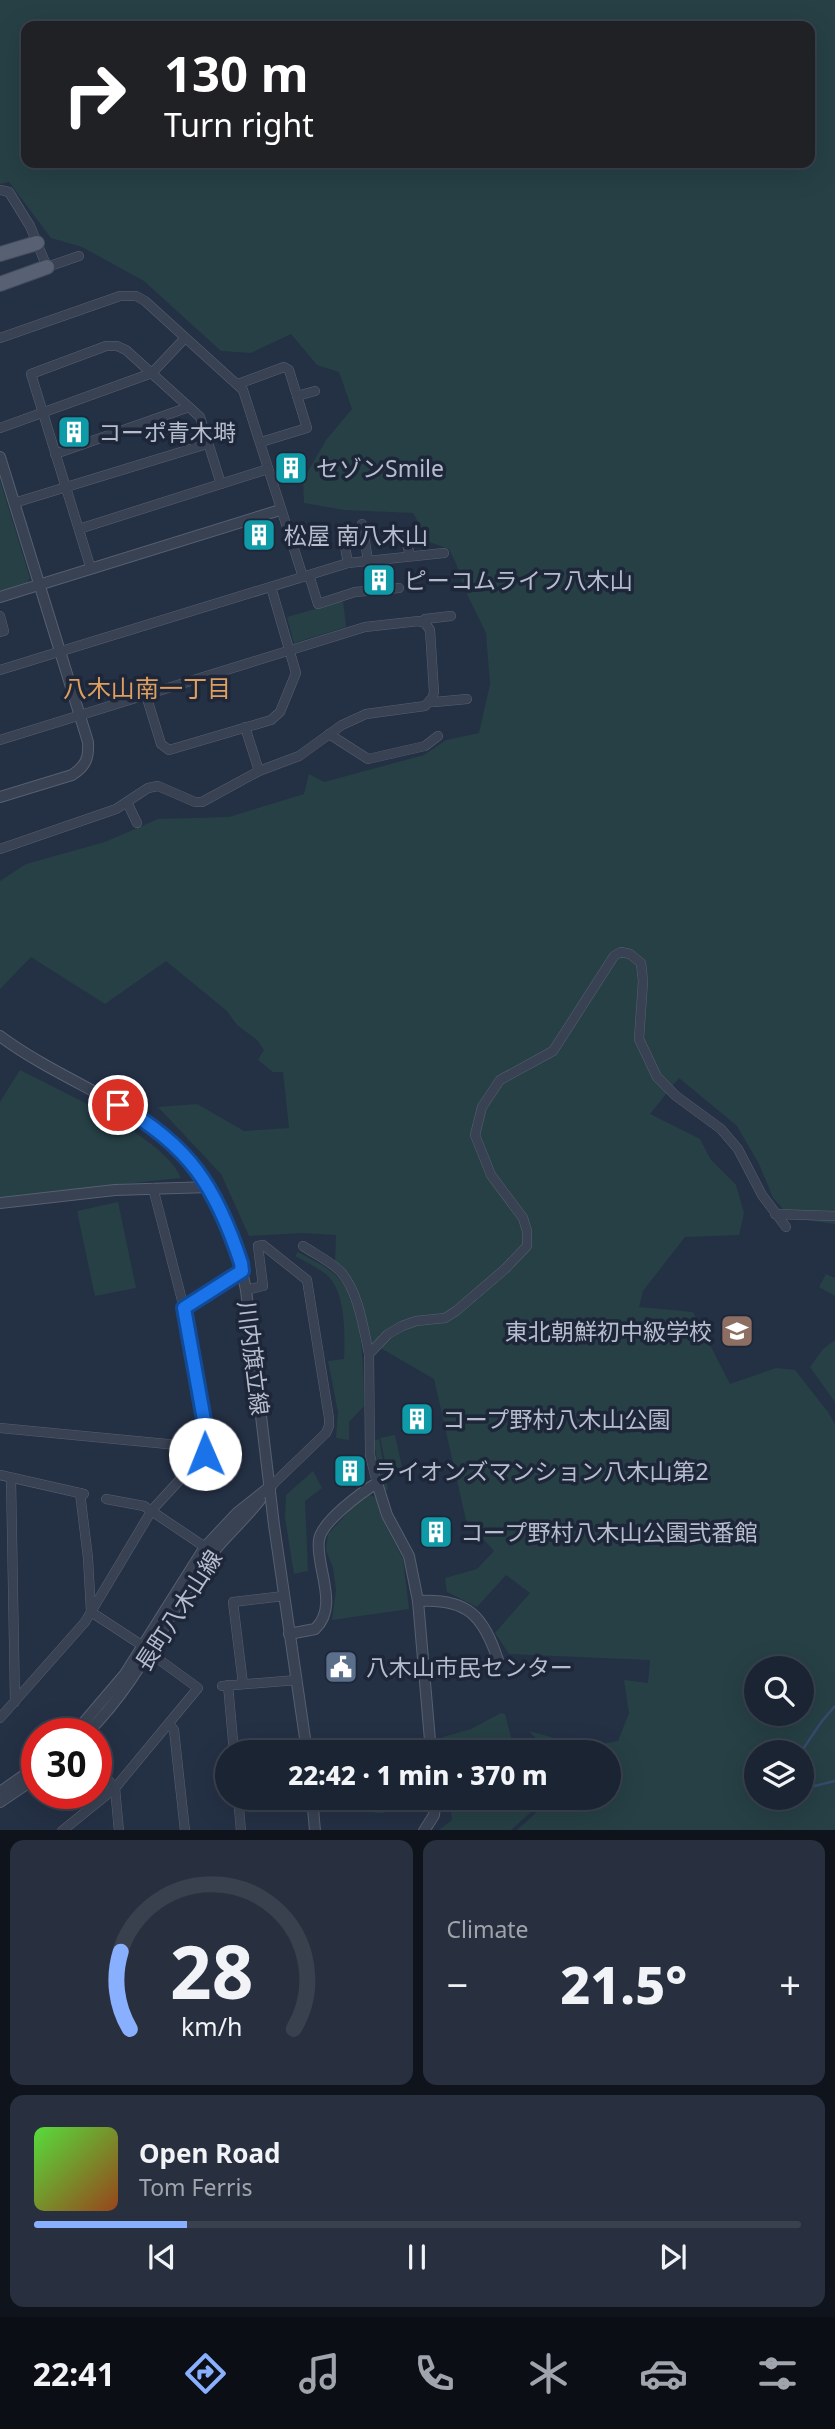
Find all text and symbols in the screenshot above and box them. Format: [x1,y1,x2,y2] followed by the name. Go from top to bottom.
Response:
[164,40,309,106] text: 130 m
[49,49,140,140] icon: right
[164,103,314,146] text: Turn right
[55,413,93,451] building icon: コーポ青木塒
[98,416,236,448] place label: コーポ青木塒
[272,449,310,487] building icon: セゾンSmile
[316,452,444,484] place label: セゾンSmile
[240,516,278,554] building icon: 松屋 南八木山
[284,519,428,551] place label: 松屋 南八木山
[360,561,398,599] building icon: ピーコムライフ八木山
[404,564,633,596] place label: ピーコムライフ八木山
[63,671,231,704] district label: 八木山南一丁目
[88,1075,148,1135] pin
[99,1086,137,1124] icon: arrive
[231,1299,277,1417] street label: 川内旗立線
[718,1312,756,1350] school or university icon: 東北朝鮮初中級学校
[505,1315,712,1347] place label: 東北朝鮮初中級学校
[398,1400,436,1438] building icon: コープ野村八木山公園
[442,1403,671,1435] place label: コープ野村八木山公園
[168,1417,242,1491] position arrow
[331,1452,369,1490] building icon: ライオンズマンション八木山第2
[374,1455,709,1487] place label: ライオンズマンション八木山第2
[417,1513,455,1551] building icon: コープ野村八木山公園弐番館
[460,1516,758,1548] place label: コープ野村八木山公園弐番館
[127,1543,229,1677] street label: 長町八木山線
[322,1648,360,1686] public building icon: 八木山市民センター
[366,1651,573,1683] place label: 八木山市民センター
[744,1656,814,1810] map controls
[744,1656,814,1726] button: search
[21,1718,112,1809] speed limit sign: 30
[744,1740,814,1810] button: layers
[288,1757,548,1793] text: 22:42 · 1 min · 370 m
[447,1913,529,1945] text: Climate
[170,1921,253,2020] text: 28
[560,1948,687,2019] text: 21.5°
[447,1958,468,2010] text: −
[779,1958,801,2010] text: +
[180,2008,242,2042] text: km/h
[139,2135,281,2171] text: Open Road
[139,2171,252,2203] text: Tom Ferris
[143,2238,181,2276] icon: previous
[398,2238,436,2276] icon: pause
[654,2238,692,2276] icon: next
[181,2349,230,2398] icon: directions
[295,2349,344,2398] icon: music
[410,2349,459,2398] icon: phone
[524,2349,573,2398] icon: climate
[639,2349,688,2398] icon: car
[753,2349,802,2398] icon: filters
[33,2352,115,2395] text: 22:41

